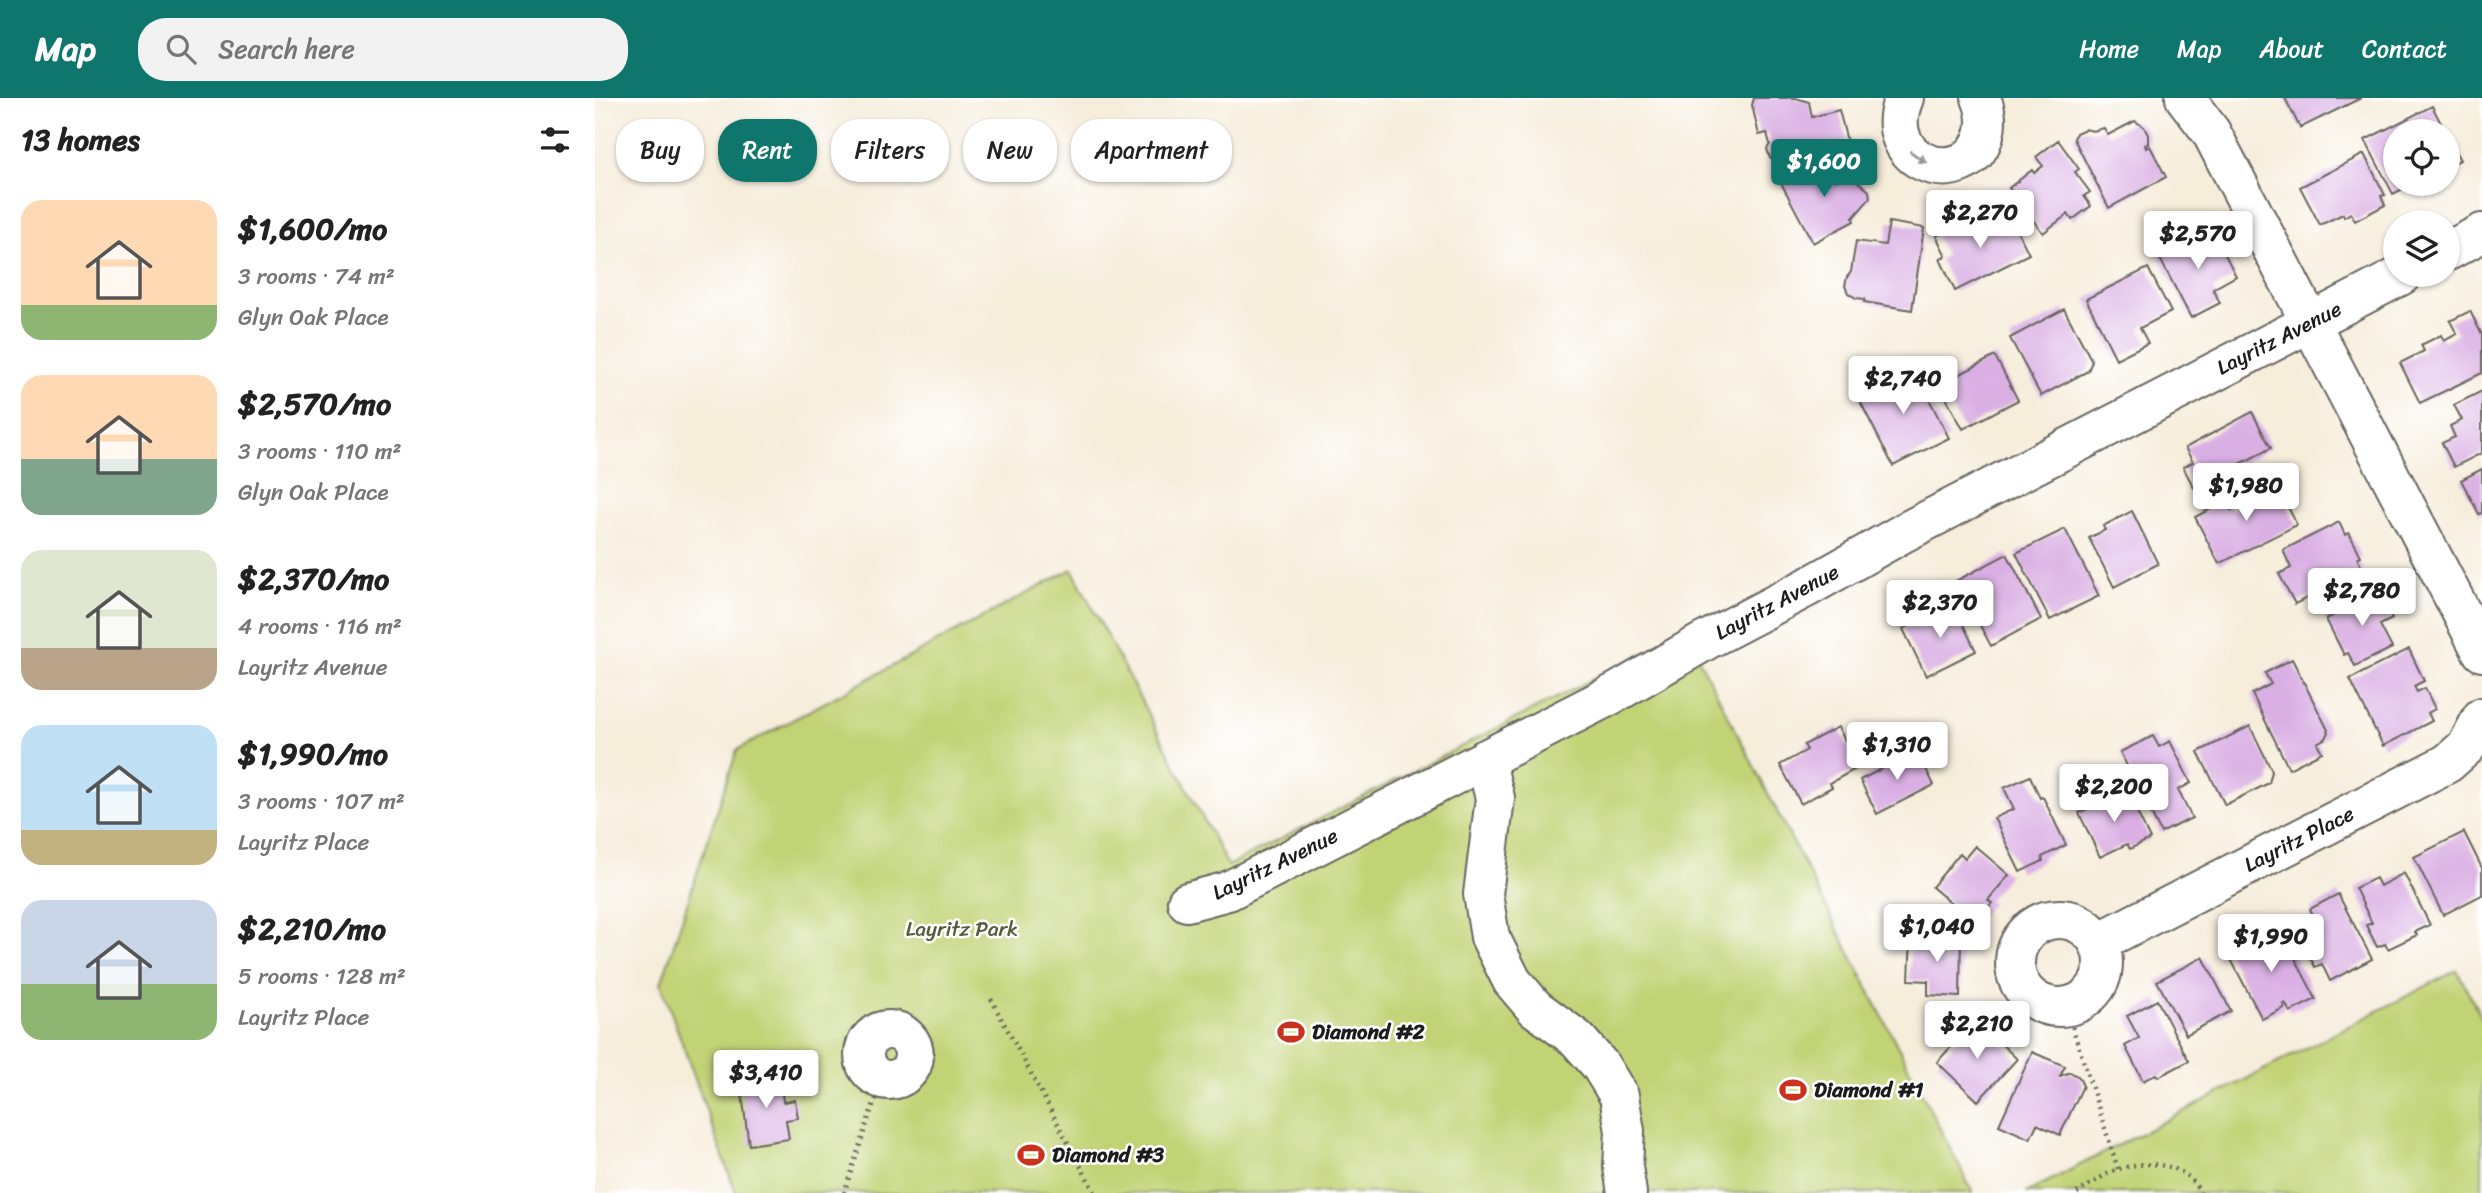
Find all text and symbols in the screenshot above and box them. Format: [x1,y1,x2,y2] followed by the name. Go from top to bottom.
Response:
[138,18,628,81] search box
[35,20,96,78] text: Map
[218,26,355,72] text: Search here
[2079,28,2139,70] text: Home
[2177,28,2221,70] text: Map
[2259,28,2324,70] text: About
[2362,28,2447,70] text: Contact
[162,30,200,68] icon: search
[21,113,140,167] text: 13 homes
[616,119,704,182] chip: Buy
[718,119,817,182] chip: Rent
[831,119,949,182] chip: Filters
[963,119,1057,182] chip: New
[1071,119,1232,182] chip: Apartment
[2383,119,2460,287] map controls
[2383,119,2460,196] button: locate
[536,121,574,159] icon: filters
[1767,140,1881,199] pin: $1,600
[1787,141,1861,182] text: $1,600
[1908,150,1928,163] one-way arrow
[1923,190,2037,250] pin: $2,270
[1942,192,2018,233] text: $2,270
[238,202,387,256] text: $1,600/mo
[2383,210,2460,287] button: layers
[2141,212,2255,271] pin: $2,570
[2160,213,2236,254] text: $2,570
[77,228,161,312] icon: home
[238,256,395,297] text: 3 rooms · 74 m²
[2210,290,2349,386] street label: Layritz Avenue
[238,297,389,338] text: Glyn Oak Place
[1846,356,1960,416] pin: $2,740
[1865,358,1941,399] text: $2,740
[238,377,391,431] text: $2,570/mo
[77,403,161,487] icon: home
[238,431,402,472] text: 3 rooms · 110 m²
[2189,464,2303,523] pin: $1,980
[2209,465,2283,506] text: $1,980
[238,472,389,513] text: Glyn Oak Place
[238,552,389,606] text: $2,370/mo
[1708,553,1846,651] street label: Layritz Avenue
[2305,568,2419,628] pin: $2,780
[2324,570,2400,611] text: $2,780
[77,578,161,662] icon: home
[1883,580,1997,640] pin: $2,370
[1902,582,1978,623] text: $2,370
[238,606,402,647] text: 4 rooms · 116 m²
[238,647,388,688] text: Layritz Avenue
[1840,722,1954,782] pin: $1,310
[1863,724,1931,765] text: $1,310
[238,727,388,781] text: $1,990/mo
[77,753,161,837] icon: home
[2057,764,2171,824] pin: $2,200
[2075,766,2153,807] text: $2,200
[238,781,405,822] text: 3 rooms · 107 m²
[2237,795,2361,883] street label: Layritz Place
[1205,817,1345,911] street label: Layritz Avenue
[238,822,369,863] text: Layritz Place
[238,902,386,956] text: $2,210/mo
[1880,904,1994,964] pin: $1,040
[1900,906,1974,947] text: $1,040
[906,910,1018,948] park label: Layritz Park
[2214,914,2328,974] pin: $1,990
[2234,916,2308,957] text: $1,990
[77,928,161,1012] icon: home
[238,956,406,997] text: 5 rooms · 128 m²
[238,997,369,1038] text: Layritz Place
[1920,1002,2034,1061] pin: $2,210
[1941,1003,2013,1044] text: $2,210
[1312,1013,1425,1051] place label: Diamond #2
[1276,1017,1306,1047] sports icon: Diamond #2
[709,1051,823,1110] pin: $3,410
[729,1052,803,1093] text: $3,410
[1814,1071,1923,1109] place label: Diamond #1
[1778,1075,1808,1105] sports icon: Diamond #1
[1052,1136,1164,1174] place label: Diamond #3
[1016,1140,1046,1170] sports icon: Diamond #3

